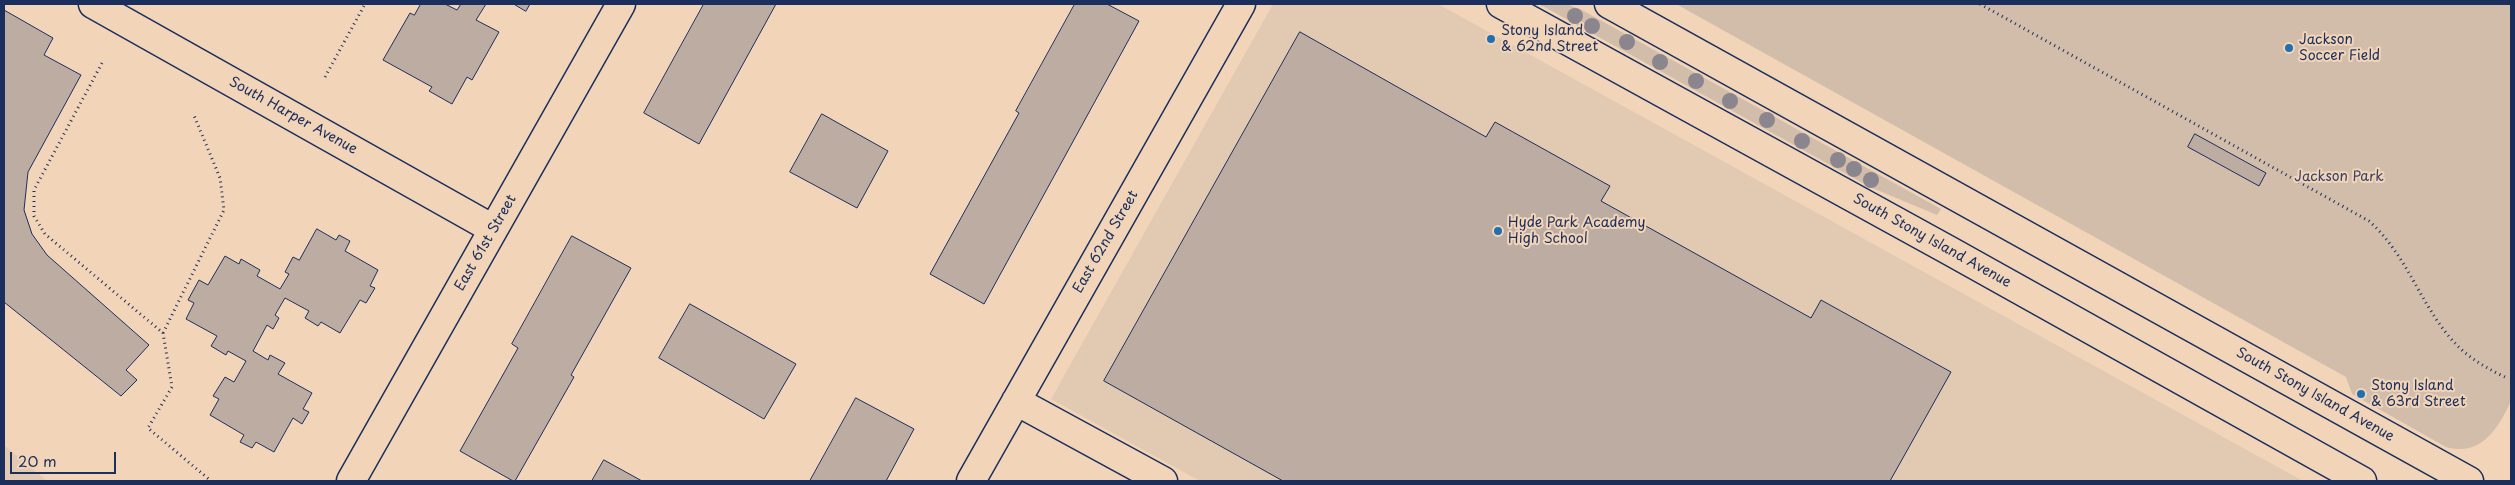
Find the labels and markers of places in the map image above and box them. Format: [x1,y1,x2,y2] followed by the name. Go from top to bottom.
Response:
[1501,23,1598,56] place label: Stony Island & 62nd Street
[2299,32,2380,64] place label: Jackson Soccer Field
[1485,33,1497,45] marker: Stony Island & 62nd Street
[2283,42,2295,54] marker: Jackson Soccer Field
[1508,215,1646,248] place label: Hyde Park Academy High School
[1492,225,1504,237] marker: Hyde Park Academy High School
[2371,378,2466,411] place label: Stony Island & 63rd Street
[2355,388,2367,400] marker: Stony Island & 63rd Street

